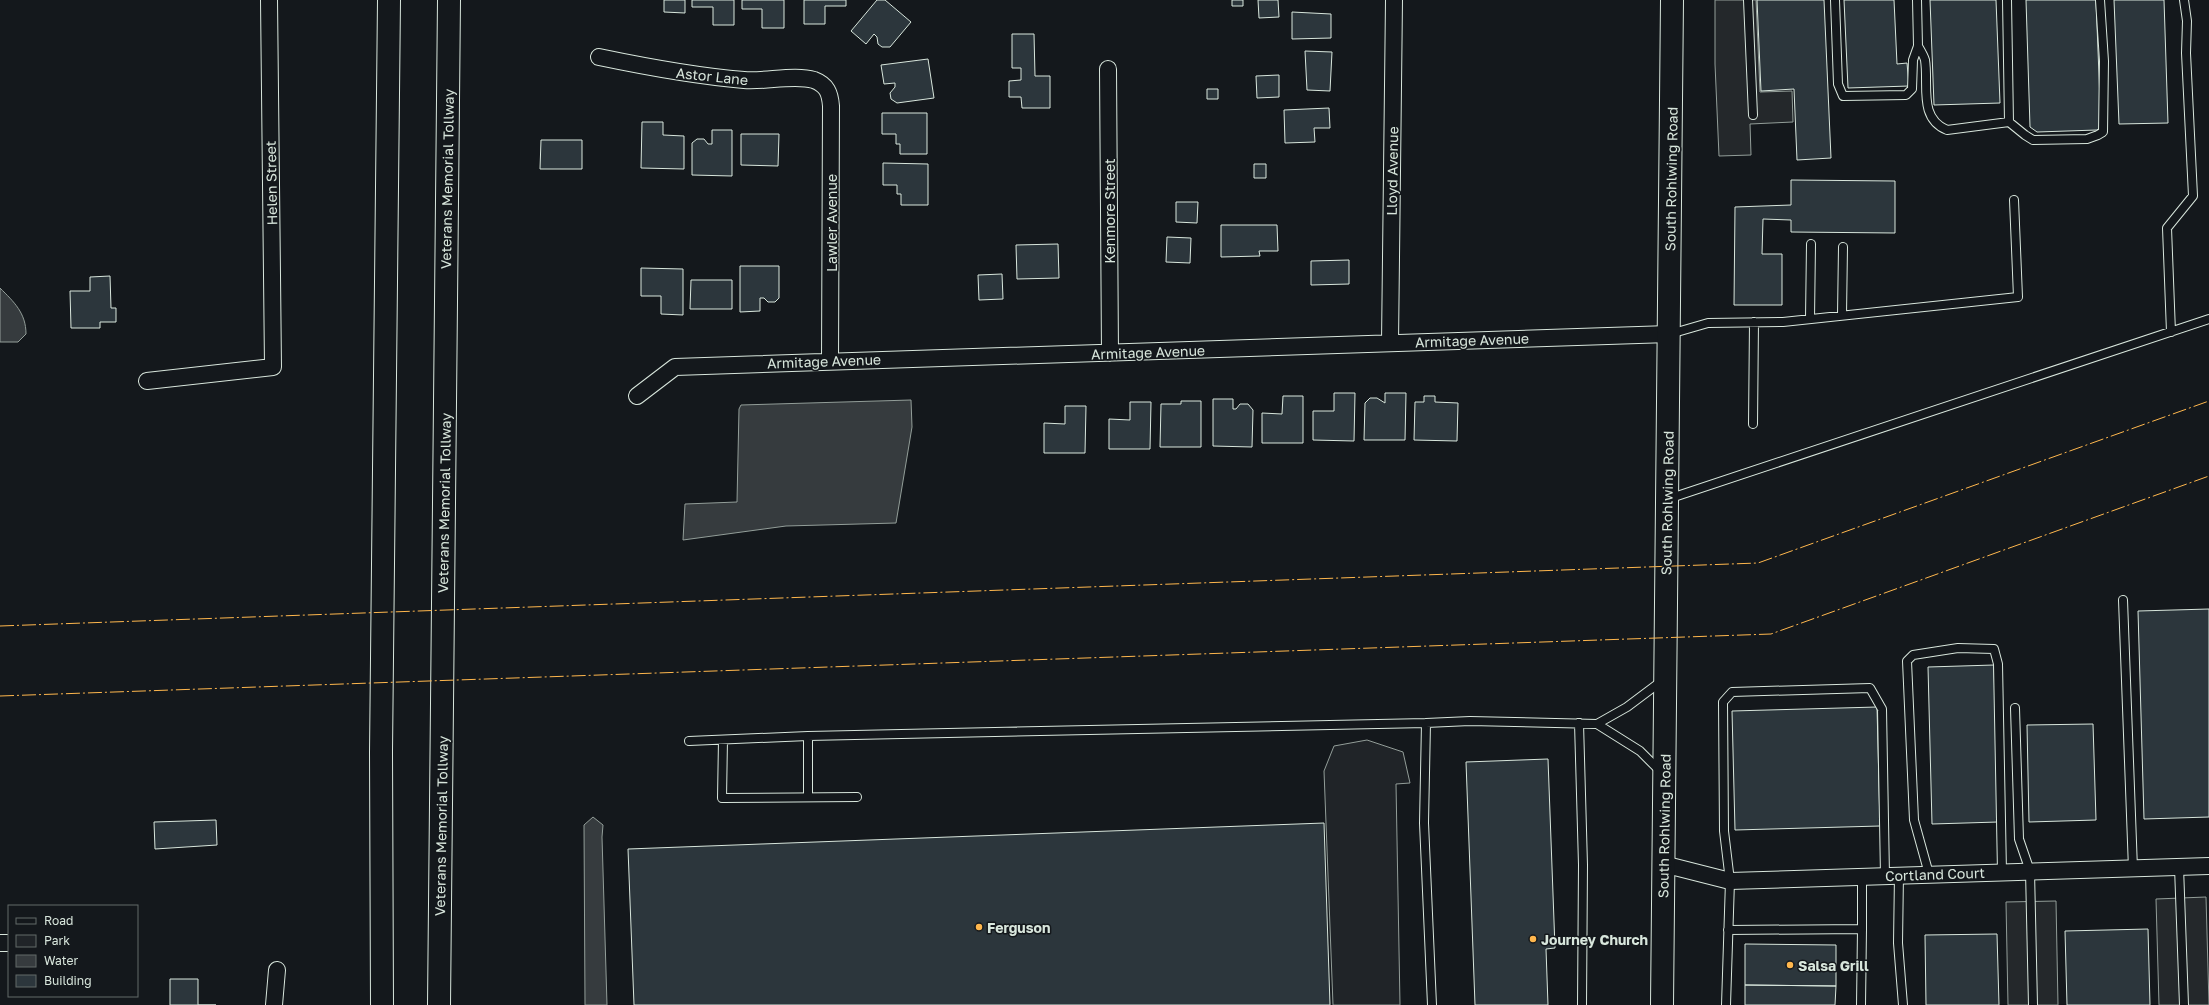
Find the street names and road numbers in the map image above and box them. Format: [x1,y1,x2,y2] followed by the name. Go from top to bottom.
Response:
[675,64,749,88] street label: Astor Lane
[437,89,457,269] street label: Veterans Memorial Tollway
[1661,107,1681,251] street label: South Rohlwing Road
[1383,126,1401,216] street label: Lloyd Avenue
[262,140,280,226] street label: Helen Street
[1101,158,1118,264] street label: Kenmore Street
[823,174,840,272] street label: Lawler Avenue
[1415,330,1529,350] street label: Armitage Avenue
[1091,342,1205,362] street label: Armitage Avenue
[767,351,881,371] street label: Armitage Avenue
[434,413,454,593] street label: Veterans Memorial Tollway
[1657,431,1677,575] street label: South Rohlwing Road
[431,736,451,916] street label: Veterans Memorial Tollway
[1654,754,1674,898] street label: South Rohlwing Road
[1885,864,1985,884] street label: Cortland Court

